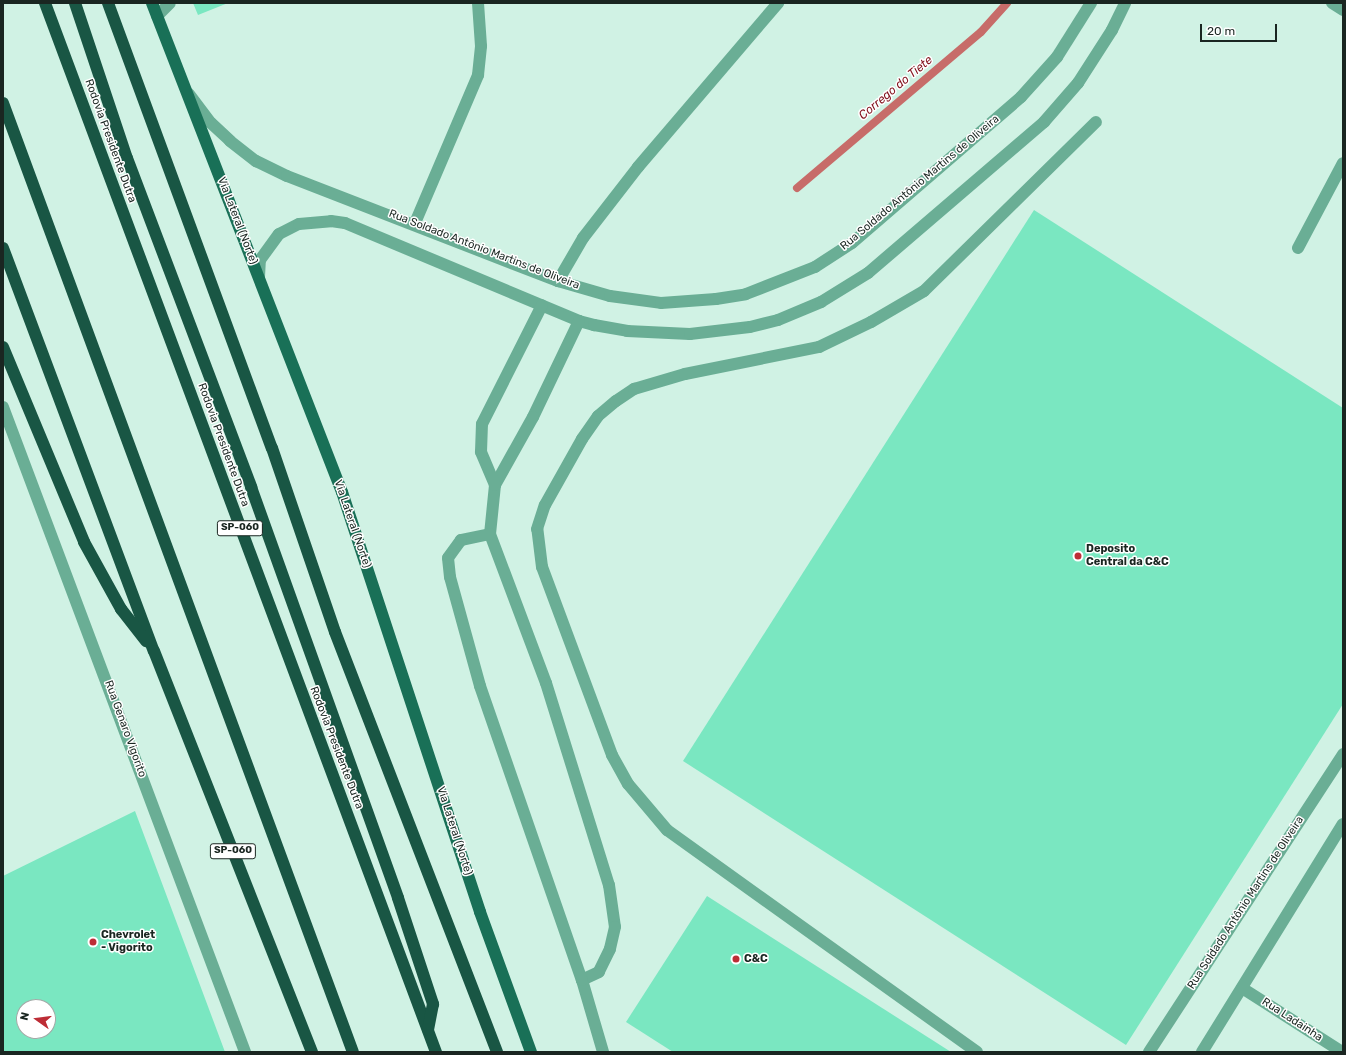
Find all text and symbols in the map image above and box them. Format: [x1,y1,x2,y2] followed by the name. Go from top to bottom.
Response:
[1202,16,1279,42] scale bar
[1207,24,1235,38] text: 20 m
[856,53,936,123] water label: Corrego do Tiete
[82,78,138,204] street label: Rodovia Presidente Dutra
[838,113,1002,253] street label: Rua Soldado Antônio Martins de Oliveira
[214,176,260,266] street label: Via Lateral (Norte)
[387,207,581,293] street label: Rua Soldado Antônio Martins de Oliveira
[195,382,251,508] street label: Rodovia Presidente Dutra
[331,478,373,570] street label: Via Lateral (Norte)
[216,520,264,536] road number: SP-060
[1086,543,1169,569] place label: Deposito Central da C&C
[1073,551,1083,561] marker: Deposito Central da C&C
[101,679,149,779] street label: Rua Genaro Vigorito
[306,685,366,811] street label: Rodovia Presidente Dutra
[433,785,475,877] street label: Via Lateral (Norte)
[1185,814,1307,992] street label: Rua Soldado Antônio Martins de Oliveira
[209,843,257,859] road number: SP-060
[101,929,155,955] place label: Chevrolet - Vigorito
[88,937,98,947] marker: Chevrolet - Vigorito
[744,952,768,966] place label: C&C
[731,954,741,964] marker: C&C
[1259,996,1325,1044] street label: Rua Ladainha
[16,999,56,1039] north arrow
[18,1011,32,1022] text: N

